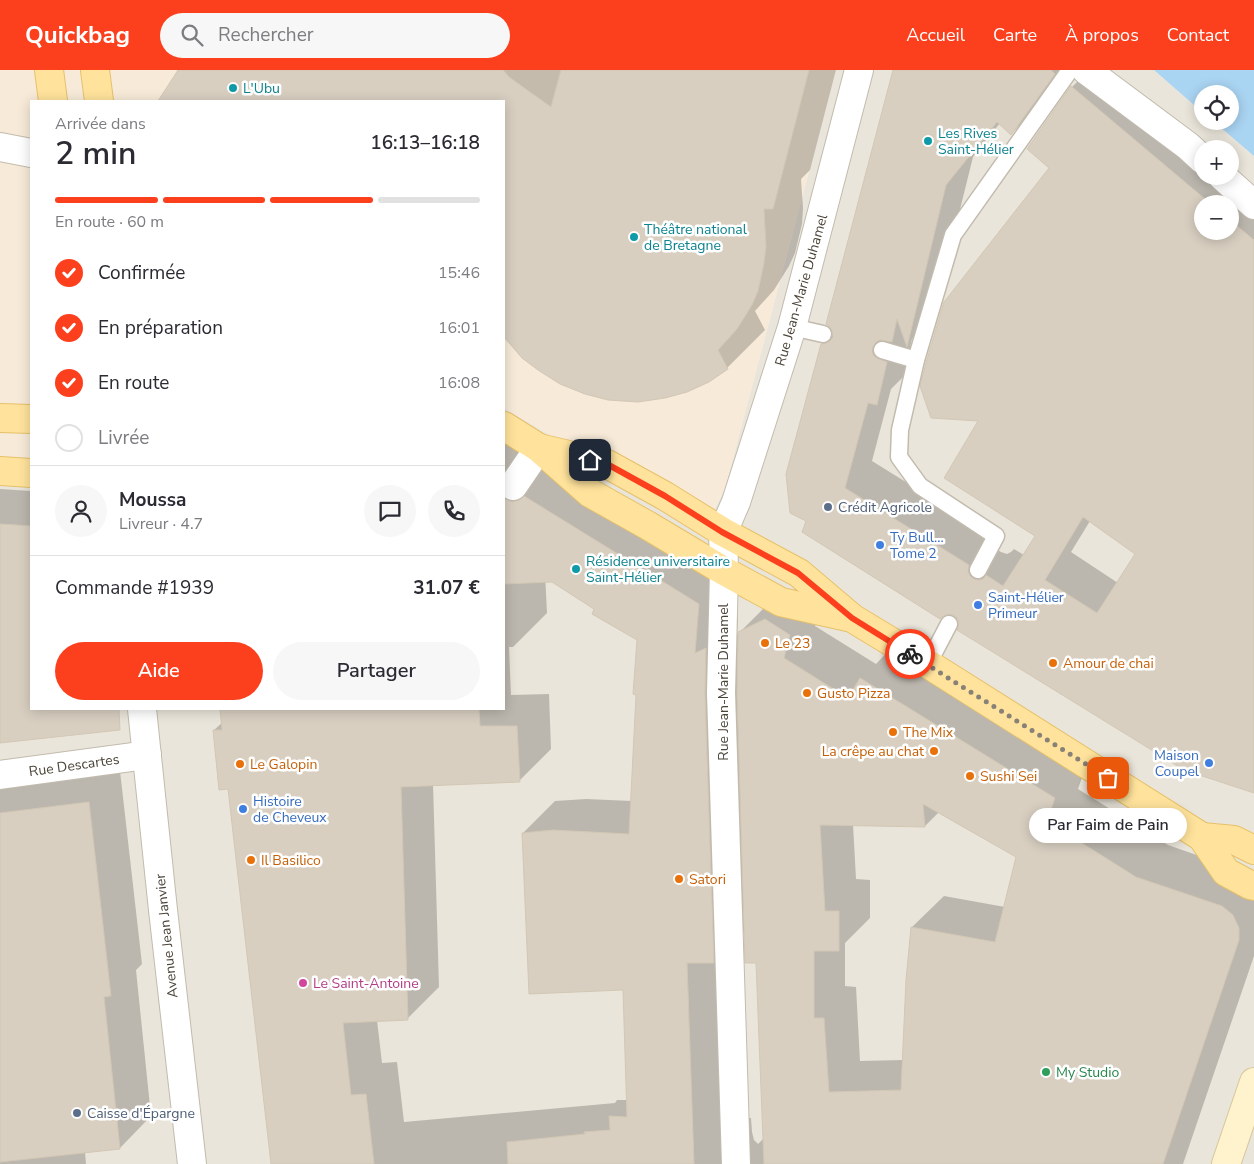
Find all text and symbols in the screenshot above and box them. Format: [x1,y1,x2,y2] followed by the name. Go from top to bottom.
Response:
[160,13,510,58] search box
[25,19,130,51] text: Quickbag
[178,21,206,49] icon: search
[218,22,314,48] text: Rechercher
[906,23,965,47] text: Accueil
[993,23,1037,47] text: Carte
[1065,23,1139,47] text: À propos
[1167,23,1229,47] text: Contact
[243,79,280,98] place label: L'Ubu
[227,82,239,94] marker: L'Ubu
[1194,85,1239,240] map controls
[1194,85,1239,130] button: locate
[55,113,146,135] text: Arrivée dans
[938,124,1014,159] place label: Les Rives Saint-Hélier
[370,130,480,156] text: 16:13–16:18
[55,132,137,175] text: 2 min
[922,135,934,147] marker: Les Rives Saint-Hélier
[1194,140,1239,185] button: +
[1194,195,1239,240] button: −
[55,211,164,233] text: En route · 60 m
[771,211,833,368] street label: Rue Jean-Marie Duhamel
[644,220,748,255] place label: Théâtre national de Bretagne
[628,231,640,243] marker: Théâtre national de Bretagne
[55,259,83,287] icon: check
[98,260,185,286] text: Confirmée
[438,262,480,284] text: 15:46
[55,314,83,342] icon: check
[98,315,223,341] text: En préparation
[438,317,480,339] text: 16:01
[55,369,83,397] icon: check
[98,370,169,396] text: En route
[438,372,480,394] text: 16:08
[98,425,149,451] text: Livrée
[569,439,611,481] pin
[576,446,604,474] icon: home
[55,485,107,537] button: person
[364,485,416,537] button: chat
[428,485,480,537] button: phone
[119,487,186,513] text: Moussa
[838,498,932,517] place label: Crédit Agricole
[822,501,834,513] marker: Crédit Agricole
[119,513,203,535] text: Livreur · 4.7
[890,528,944,563] place label: Ty Bull... Tome 2
[874,539,886,551] marker: Ty Bull... Tome 2
[586,552,730,587] place label: Résidence universitaire Saint-Hélier
[570,563,582,575] marker: Résidence universitaire Saint-Hélier
[55,575,214,601] text: Commande #1939
[413,575,480,601] text: 31.07 €
[988,588,1064,623] place label: Saint-Hélier Primeur
[972,599,984,611] marker: Saint-Hélier Primeur
[714,602,733,761] street label: Rue Jean-Marie Duhamel
[885,629,935,679] courier
[775,634,810,653] place label: Le 23
[759,637,771,649] marker: Le 23
[896,640,924,668] icon: bike
[55,642,263,700] button: Aide
[273,642,480,700] button: Partager
[1063,654,1154,673] place label: Amour de chai
[1047,657,1059,669] marker: Amour de chai
[817,684,890,703] place label: Gusto Pizza
[801,687,813,699] marker: Gusto Pizza
[903,723,954,742] place label: The Mix
[887,726,899,738] marker: The Mix
[822,742,924,761] place label: La crêpe au chat
[928,745,940,757] marker: La crêpe au chat
[1154,746,1200,781] place label: Maison Coupel
[28,750,121,781] street label: Rue Descartes
[250,755,317,774] place label: Le Galopin
[1087,757,1129,799] pin
[1203,757,1215,769] marker: Maison Coupel
[234,758,246,770] marker: Le Galopin
[1094,764,1122,792] icon: bag
[980,767,1037,786] place label: Sushi Sei
[964,770,976,782] marker: Sushi Sei
[253,792,327,827] place label: Histoire de Cheveux
[237,803,249,815] marker: Histoire de Cheveux
[1029,808,1187,843] callout: Par Faim de Pain
[1047,814,1169,836] text: Par Faim de Pain
[261,851,321,870] place label: Il Basilico
[245,854,257,866] marker: Il Basilico
[689,870,726,889] place label: Satori
[151,873,182,999] street label: Avenue Jean Janvier
[673,873,685,885] marker: Satori
[313,974,419,993] place label: Le Saint-Antoine
[297,977,309,989] marker: Le Saint-Antoine
[1056,1063,1120,1082] place label: My Studio
[1040,1066,1052,1078] marker: My Studio
[87,1104,195,1123] place label: Caisse d'Épargne
[71,1107,83,1119] marker: Caisse d'Épargne

